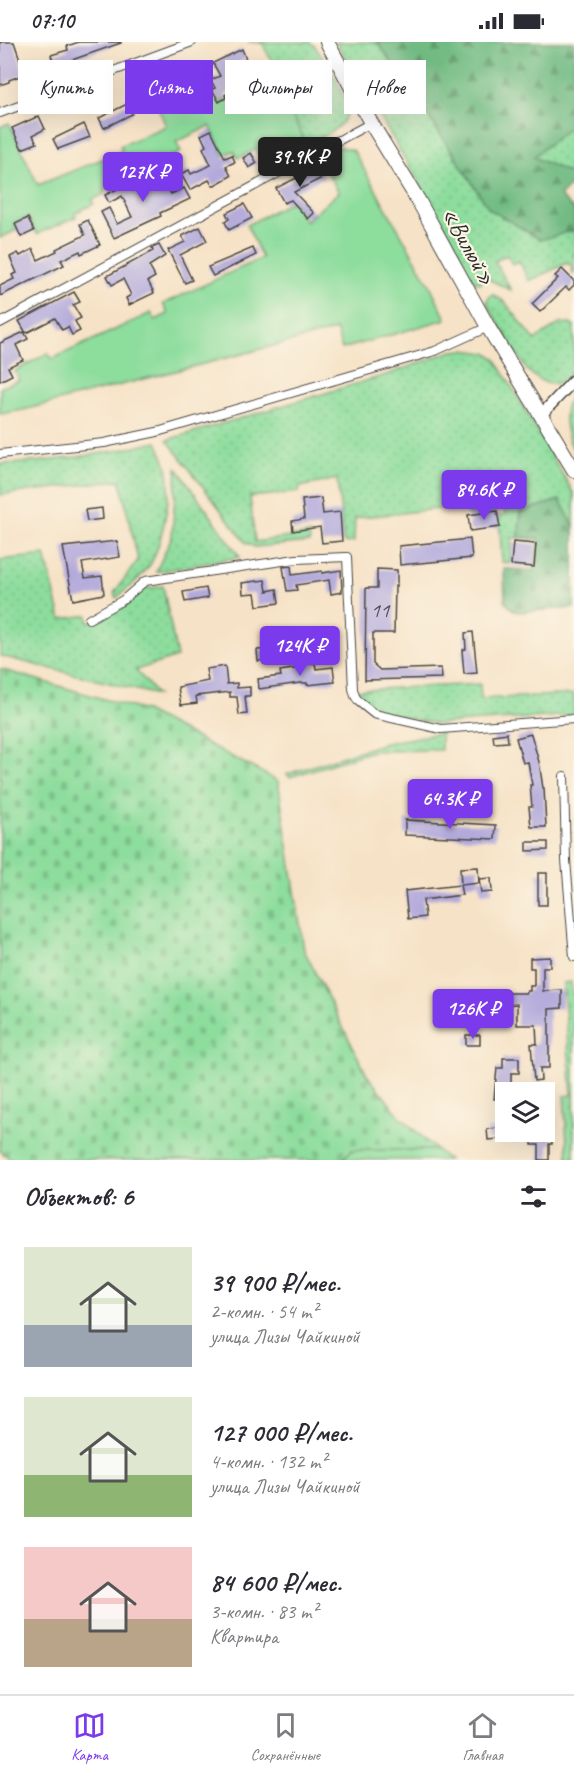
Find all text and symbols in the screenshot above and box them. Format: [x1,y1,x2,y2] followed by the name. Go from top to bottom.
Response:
[30,7,74,35] text: 07:10
[18,60,113,114] chip: Купить
[125,60,213,114] chip: Снять
[225,60,332,114] chip: Фильтры
[344,60,426,114] chip: Новое
[245,137,355,188] pin: 39.9K ₽
[272,144,328,169] text: 39.9K ₽
[94,152,192,203] pin: 127K ₽
[117,159,169,184] text: 127K ₽
[435,202,503,290] street label: «Вилюй»
[429,470,539,521] pin: 84.6K ₽
[456,477,512,502] text: 84.6K ₽
[371,597,391,623] house number: 11
[251,626,349,677] pin: 124K ₽
[274,633,326,658] text: 124K ₽
[395,779,505,830] pin: 64.3K ₽
[422,786,478,811] text: 64.3K ₽
[424,989,522,1040] pin: 126K ₽
[447,996,499,1021] text: 126K ₽
[495,1082,555,1142] map controls
[495,1082,555,1142] button: layers
[24,1180,133,1213] text: Объектов: 6
[517,1180,550,1213] icon: filters
[210,1266,340,1299] text: 39 900 ₽/мес.
[72,1271,144,1343] icon: home
[210,1299,318,1324] text: 2-комн. · 54 m²
[210,1324,360,1349] text: улица Лизы Чайкиной
[210,1416,353,1449] text: 127 000 ₽/мес.
[72,1421,144,1493] icon: home
[210,1449,327,1474] text: 4-комн. · 132 m²
[210,1474,360,1499] text: улица Лизы Чайкиной
[210,1566,341,1599] text: 84 600 ₽/мес.
[72,1571,144,1643] icon: home
[210,1599,318,1624] text: 3-комн. · 83 m²
[210,1624,278,1649] text: Квартира
[71,1709,108,1765] tab: Карта
[250,1709,320,1765] tab: Сохранённые
[463,1709,503,1765] tab: Главная

